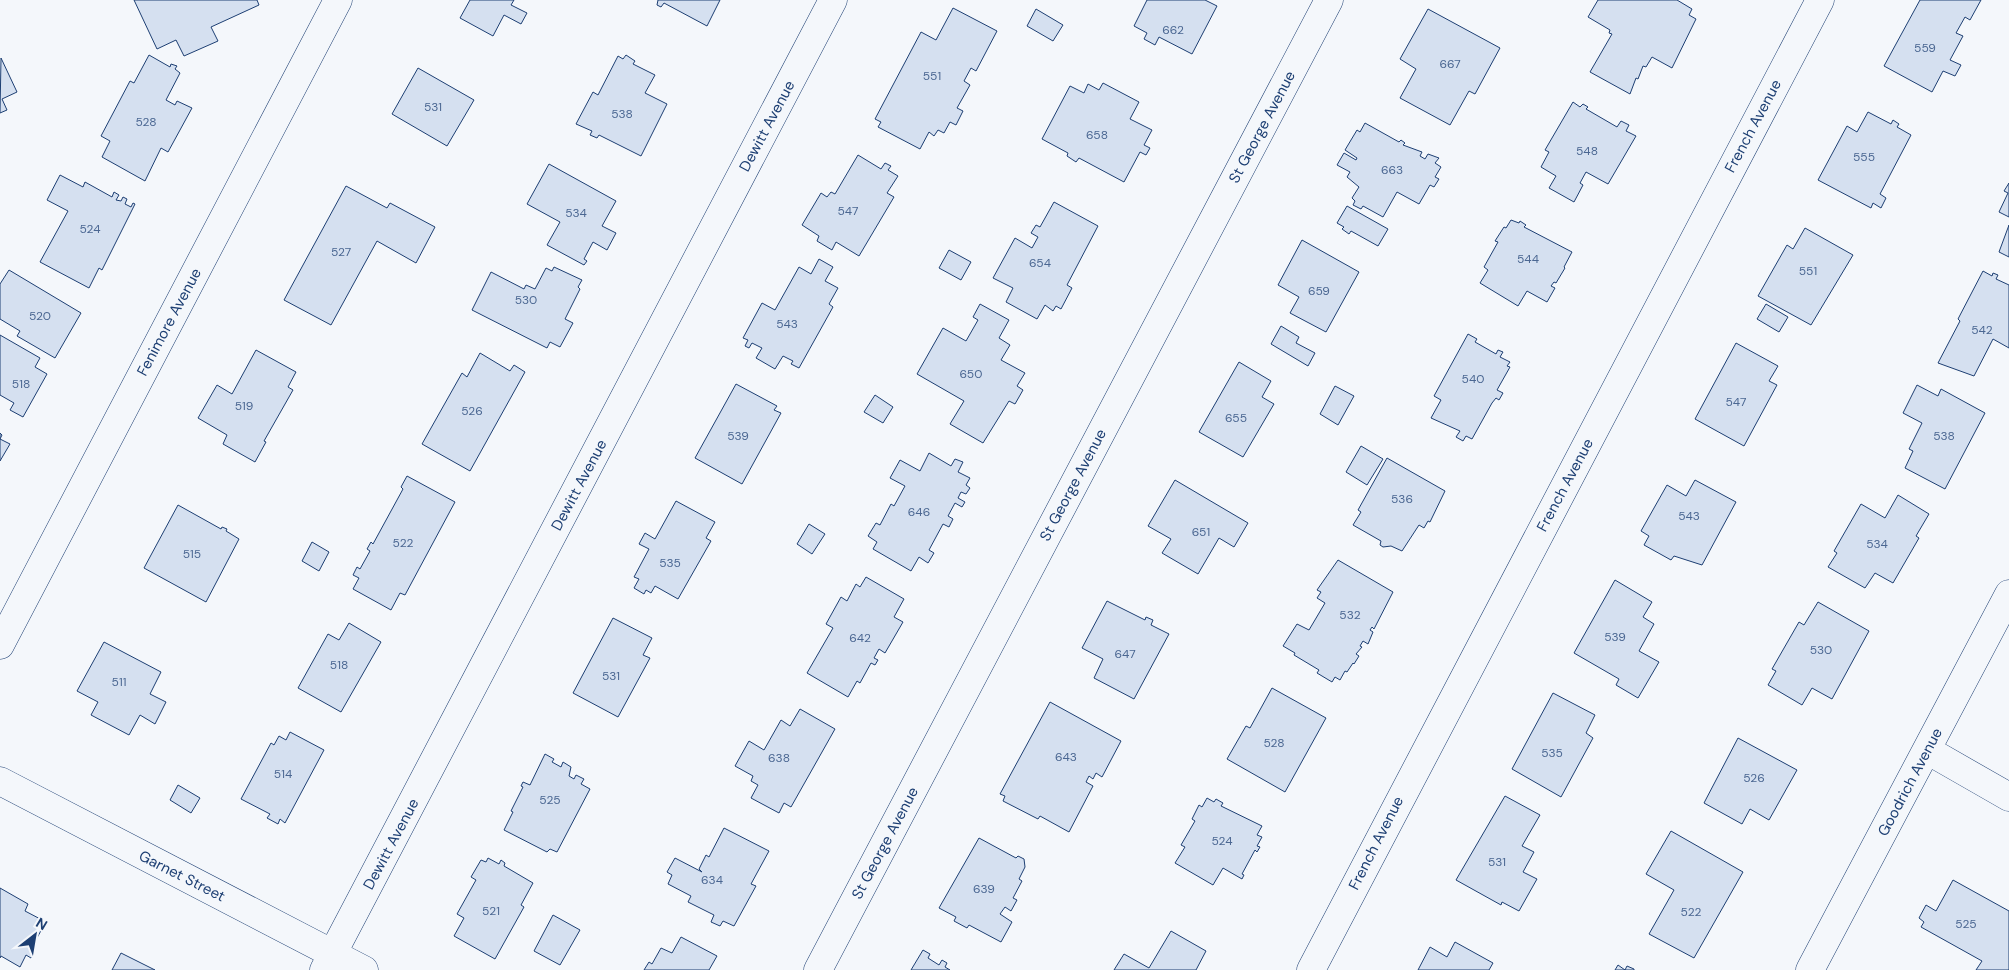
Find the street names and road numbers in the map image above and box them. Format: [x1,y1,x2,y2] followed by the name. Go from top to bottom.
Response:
[1224,67,1300,187] street label: St George Avenue
[1720,76,1786,176] street label: French Avenue
[735,77,799,175] street label: Dewitt Avenue
[132,265,206,379] street label: Fenimore Avenue
[1035,425,1111,545] street label: St George Avenue
[1532,435,1598,535] street label: French Avenue
[547,436,611,534] street label: Dewitt Avenue
[1873,724,1947,840] street label: Goodrich Avenue
[847,783,923,903] street label: St George Avenue
[1344,793,1408,893] street label: French Avenue
[359,795,423,893] street label: Dewitt Avenue
[135,846,229,906] street label: Garnet Street

